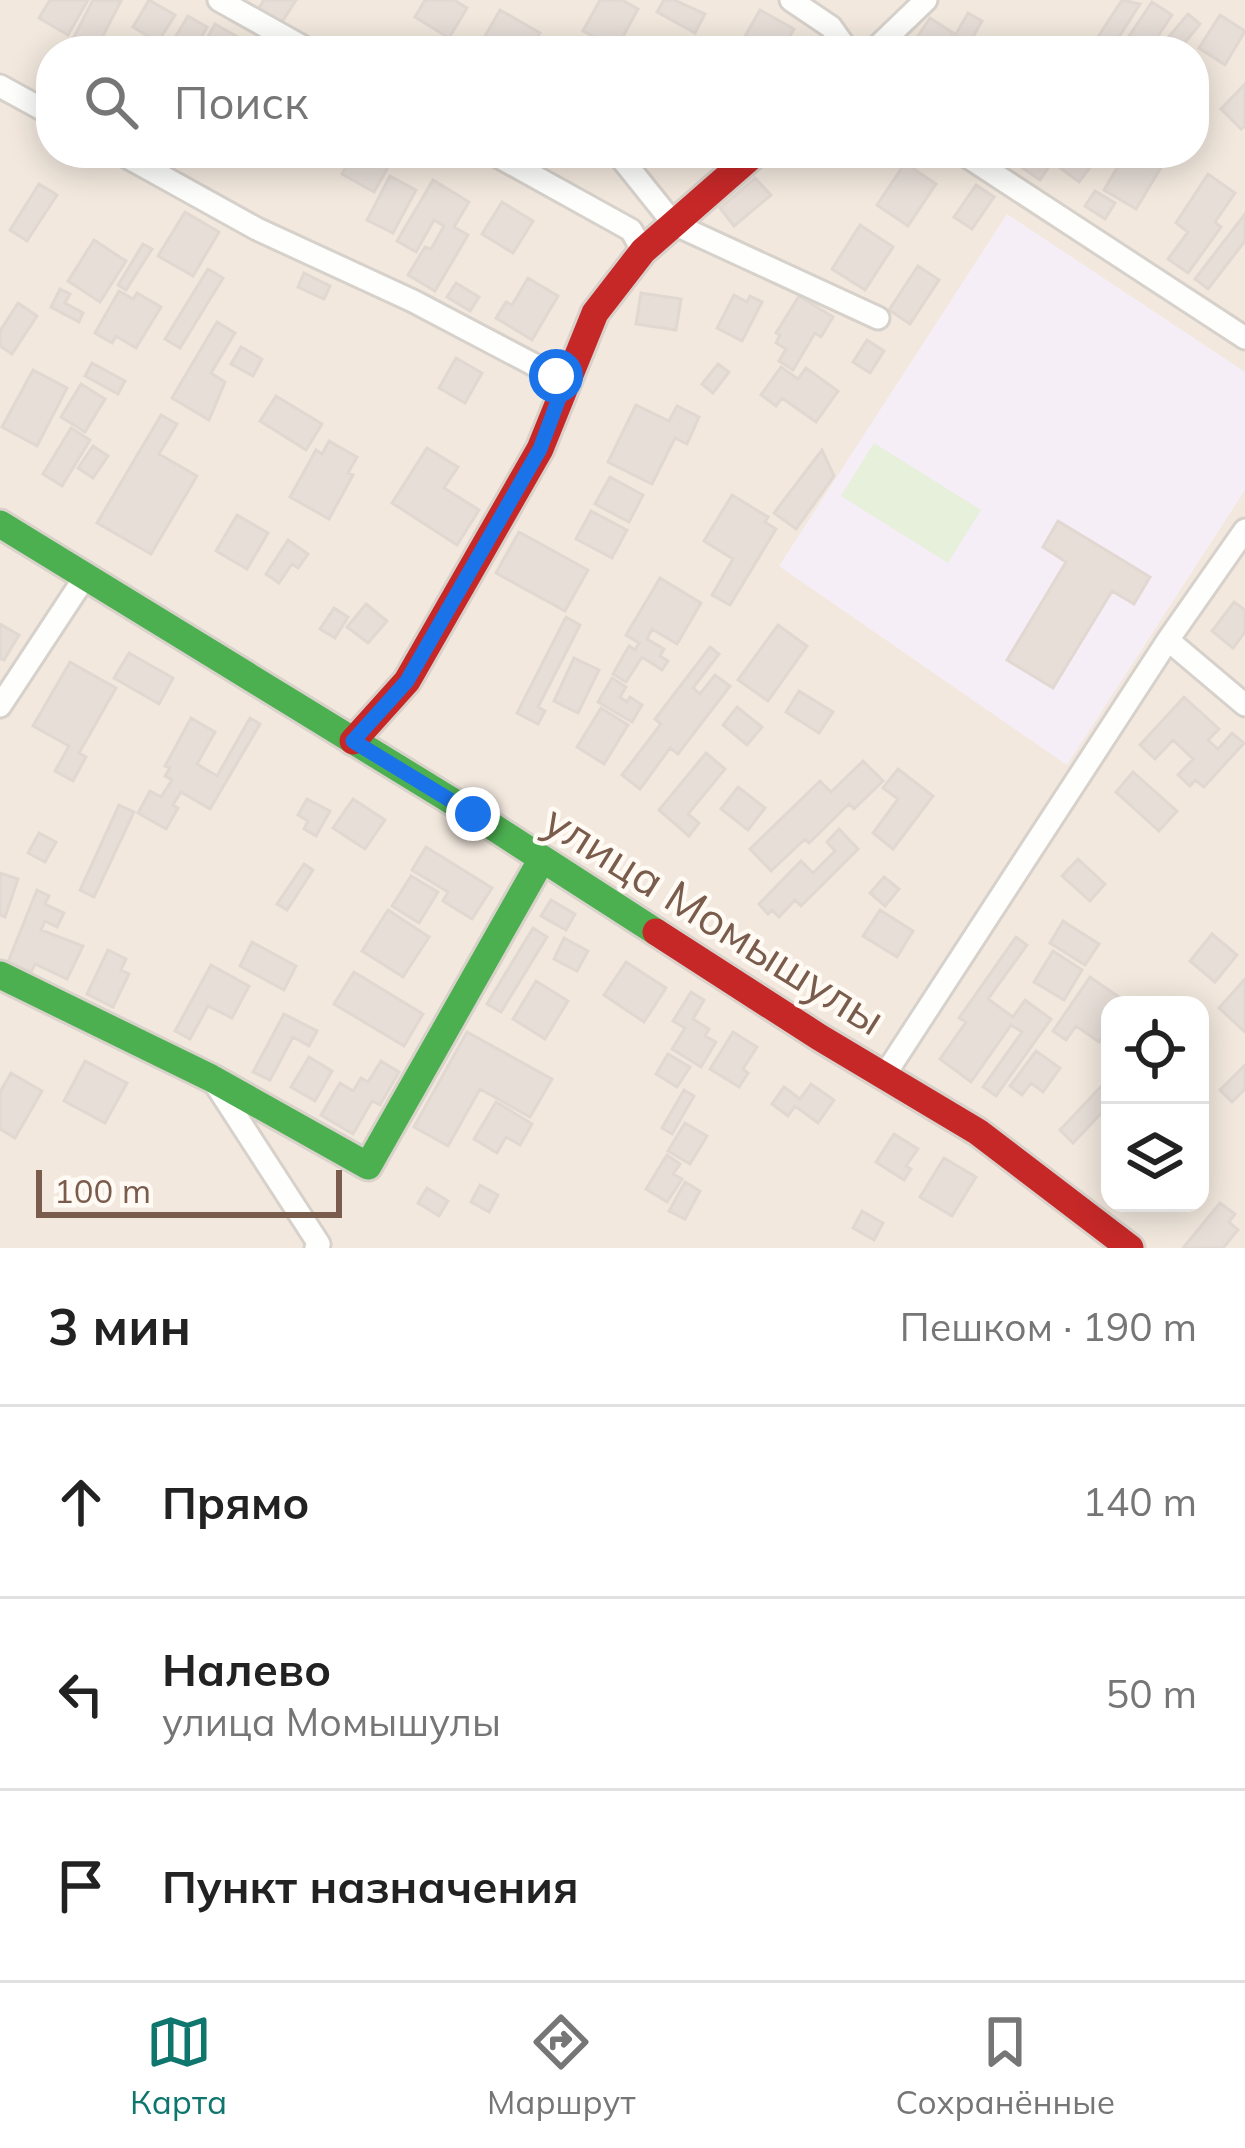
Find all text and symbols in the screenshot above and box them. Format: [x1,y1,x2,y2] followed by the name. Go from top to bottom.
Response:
[36,36,1209,168] search box
[78,69,144,135] icon: search
[174,74,308,130] text: Поиск
[529,349,583,403] route start
[446,787,500,841] route end
[534,792,896,1046] street label: улица Момышулы
[1101,996,1209,1212] map controls
[1101,996,1209,1104] button: locate
[1101,1104,1209,1212] button: layers
[36,1164,342,1217] scale bar
[54,1170,151,1211] text: 100 m
[48,1294,191,1358] text: 3 мин
[900,1302,1197,1351] text: Пешком · 190 m
[48,1469,114,1535] icon: ahead
[162,1474,310,1530] text: Прямо
[1082,1477,1197,1526] text: 140 m
[162,1641,331,1697] text: Налево
[48,1661,114,1727] icon: left
[1106,1669,1197,1718] text: 50 m
[162,1697,501,1746] text: улица Момышулы
[48,1853,114,1919] icon: arrive
[162,1858,579,1914] text: Пункт назначения
[130,2009,227,2122] tab: Карта
[487,2009,635,2122] tab: Маршрут
[895,2009,1115,2122] tab: Сохранённые

